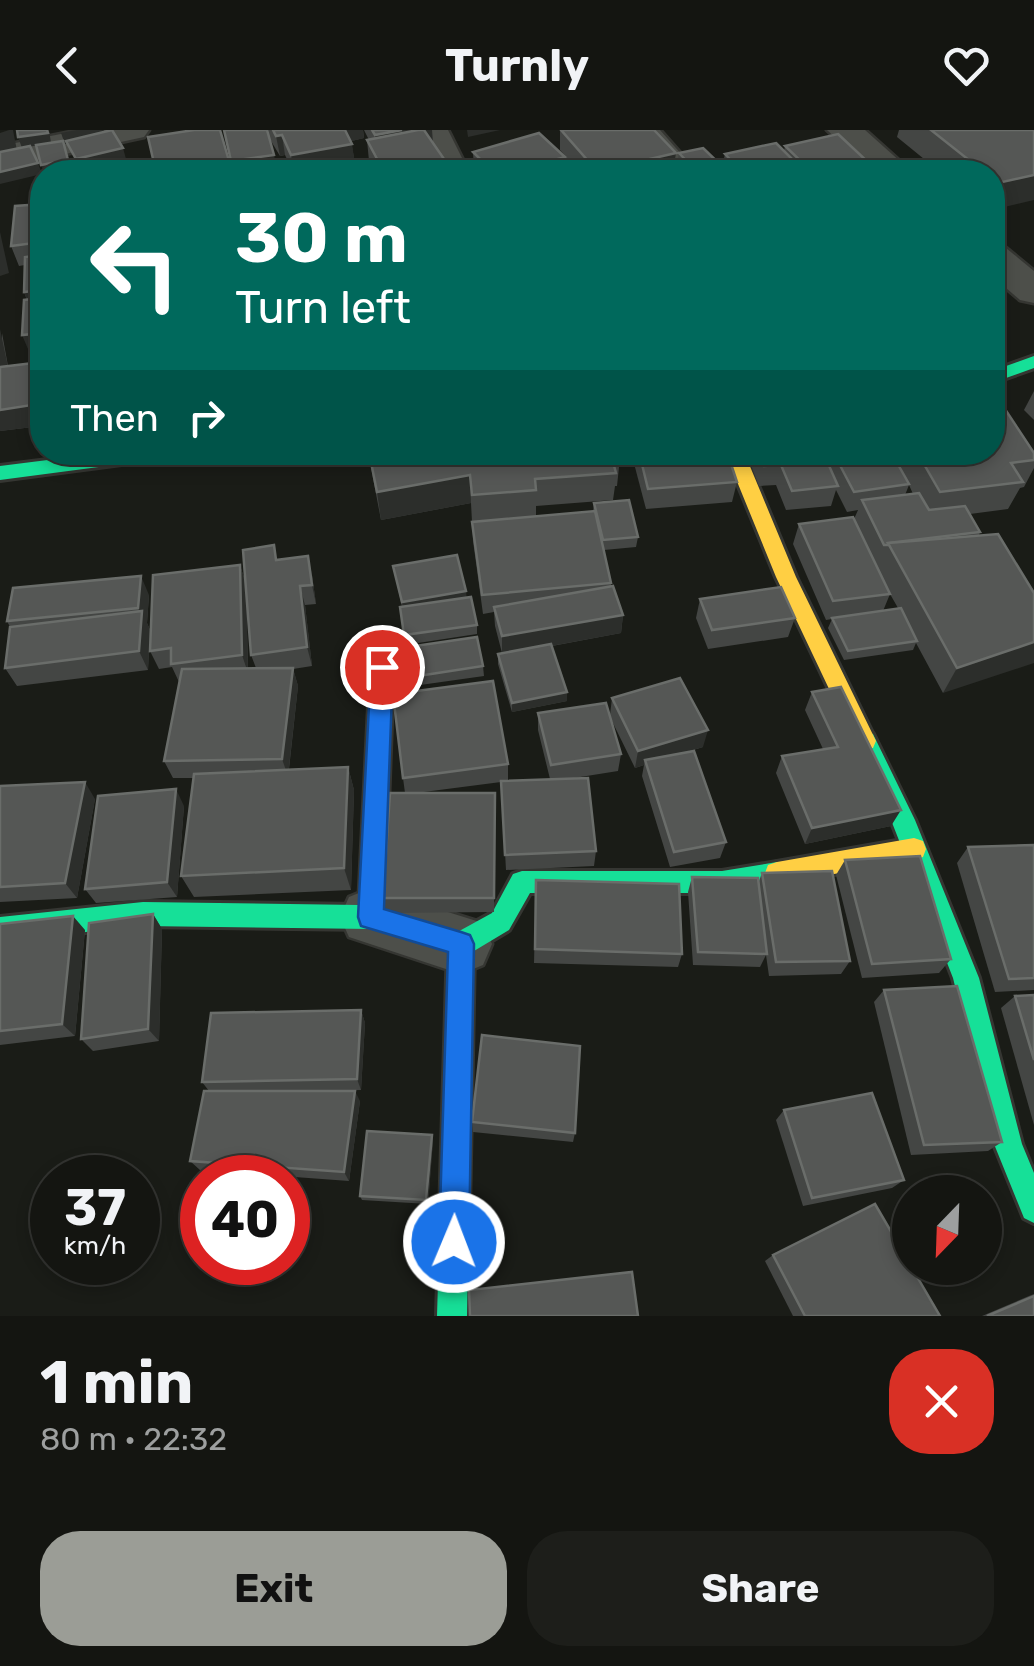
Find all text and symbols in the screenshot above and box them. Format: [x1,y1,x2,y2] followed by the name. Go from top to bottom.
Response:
[40,38,95,93] icon: back
[939,38,994,93] icon: heart
[445,39,589,92] text: Turnly
[235,197,408,280] text: 30 m
[70,200,200,330] icon: left
[235,281,411,334] text: Turn left
[179,390,234,445] icon: right
[70,395,159,441] text: Then
[340,625,425,710] pin
[355,640,410,695] icon: arrive
[180,1155,310,1285] speed limit sign: 40
[892,1175,1002,1285] north arrow
[892,1175,1002,1285] map controls
[64,1178,126,1238] text: 37
[402,1190,506,1294] position arrow
[64,1231,126,1260] text: km/h
[40,1347,193,1418] text: 1 min
[889,1349,994,1454] button: close
[40,1420,227,1458] text: 80 m · 22:32
[40,1531,507,1646] button: Exit
[527,1531,994,1646] button: Share

